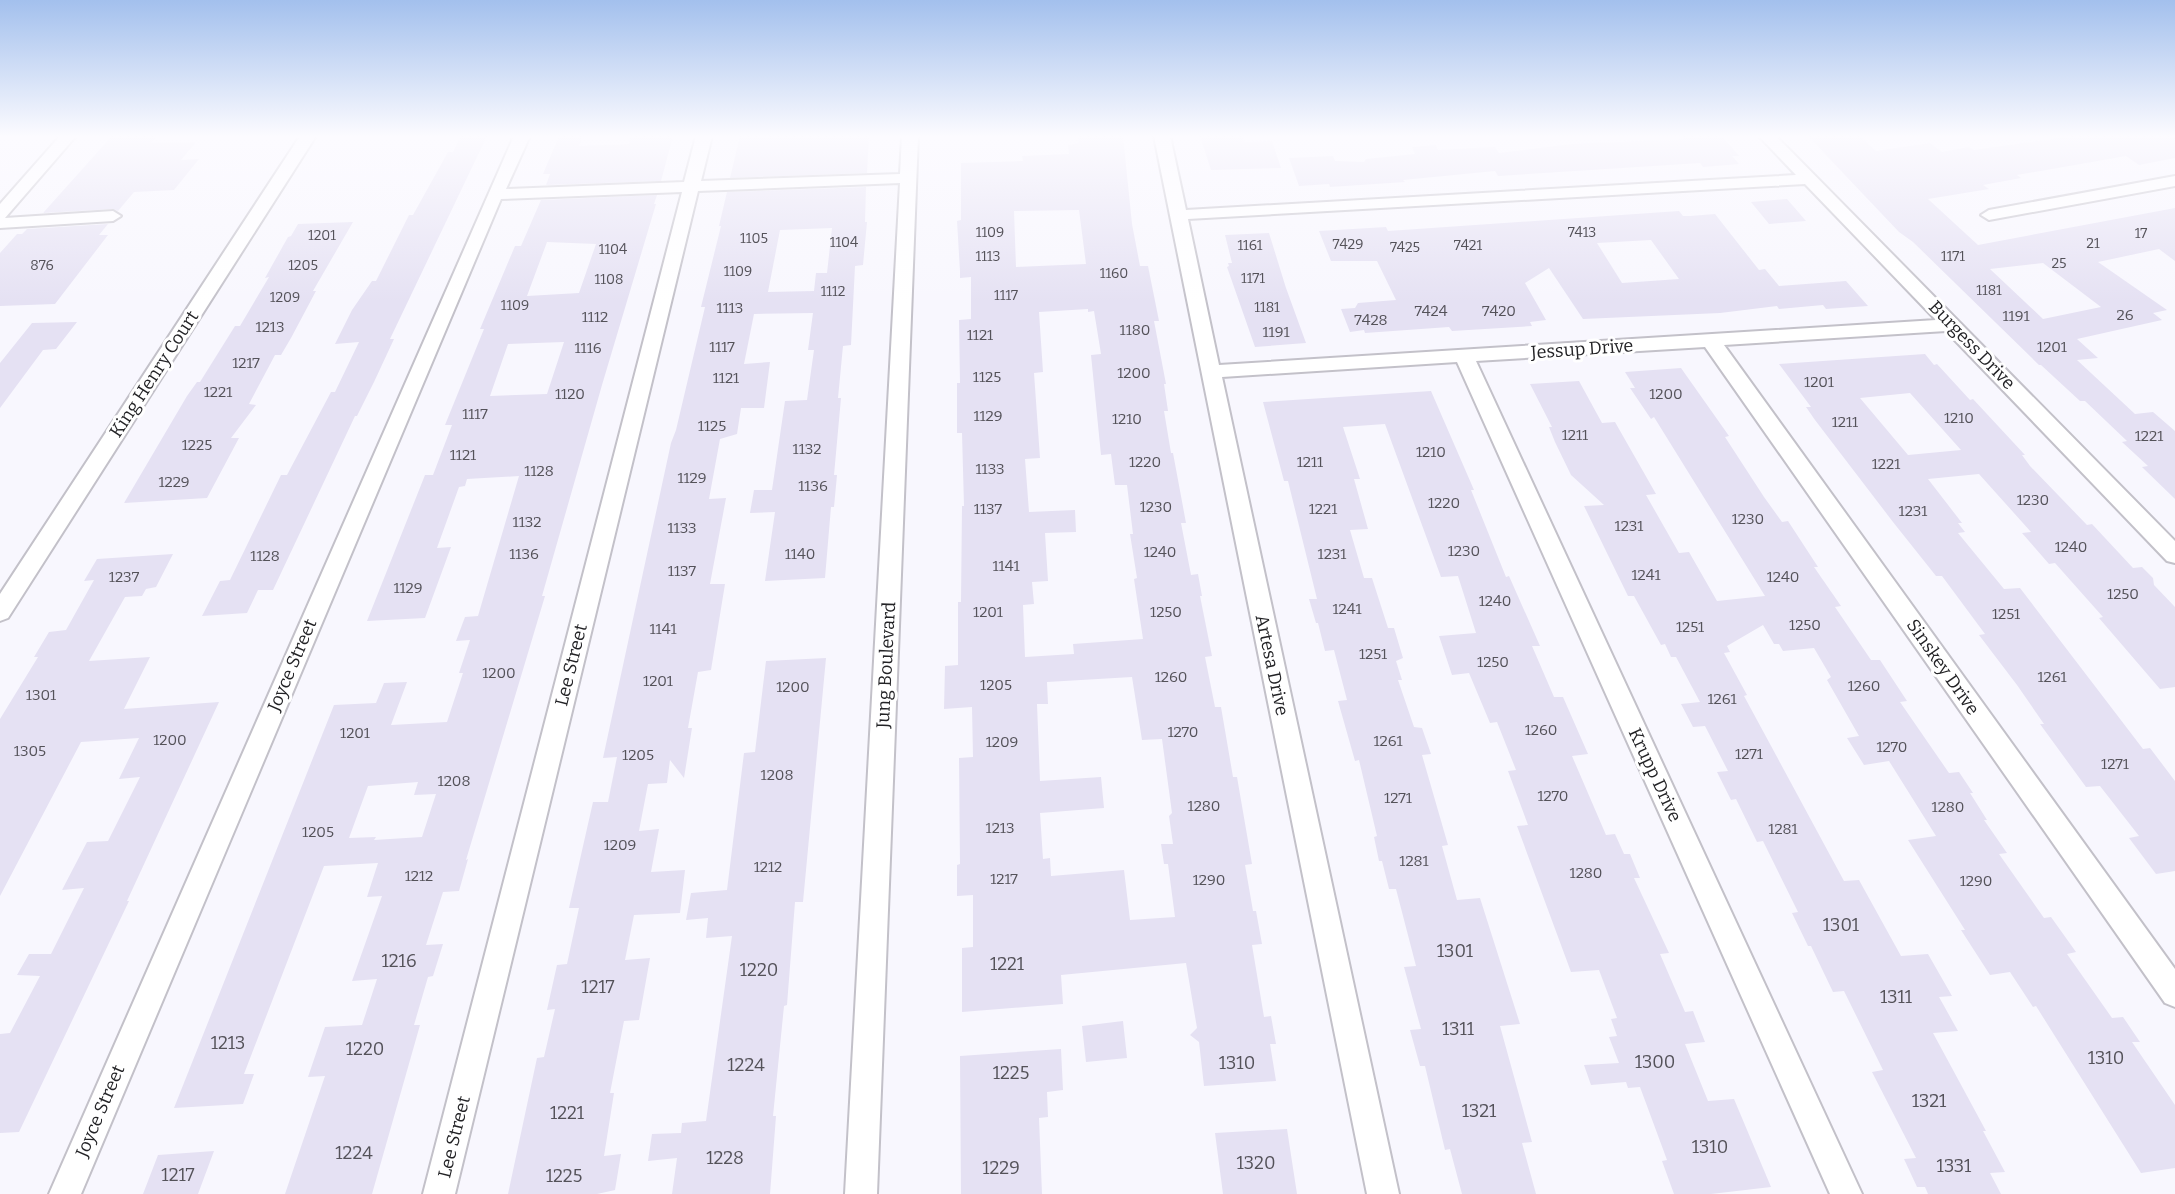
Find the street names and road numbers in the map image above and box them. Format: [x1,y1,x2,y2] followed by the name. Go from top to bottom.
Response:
[1924,296,2020,394] street label: Burgess Drive
[105,306,203,441] street label: King Henry Court
[1529,334,1634,364] street label: Jessup Drive
[872,601,900,730] street label: Jung Boulevard
[1251,612,1293,718] street label: Artesa Drive
[262,615,321,715] street label: Joyce Street
[1902,615,1984,719] street label: Sinskey Drive
[550,621,592,708] street label: Lee Street
[1624,725,1686,825] street label: Krupp Drive
[70,1061,129,1161] street label: Joyce Street
[433,1093,475,1180] street label: Lee Street

